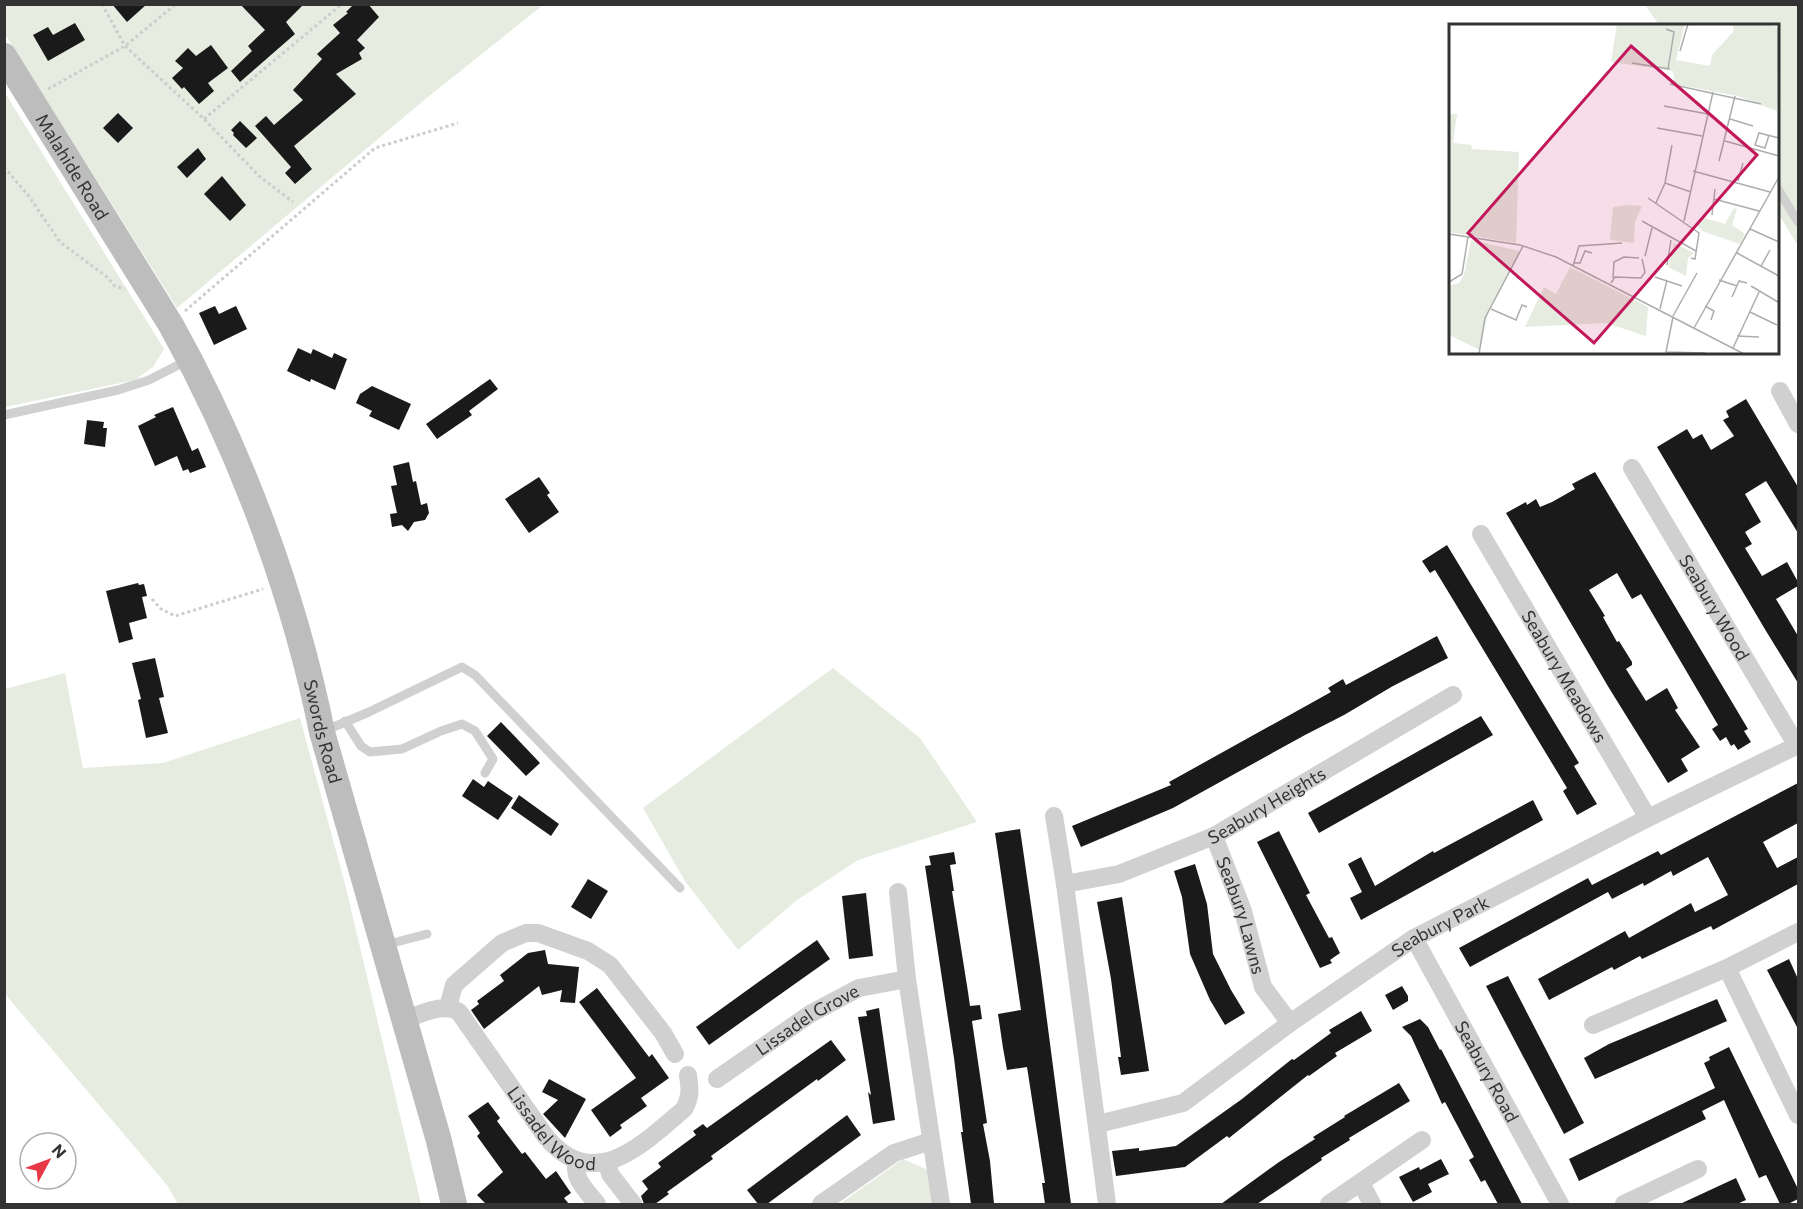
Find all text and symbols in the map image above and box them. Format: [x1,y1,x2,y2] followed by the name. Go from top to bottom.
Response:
[1449,24,1779,354] inset map
[31,109,114,224] street label: Malahide Road
[1675,550,1755,664] street label: Seabury Wood
[1517,606,1612,746] street label: Seabury Meadows
[300,677,347,786] street label: Swords Road
[1204,762,1329,848] street label: Seabury Heights
[1212,853,1270,977] street label: Seabury Lawns
[1387,890,1493,961] street label: Seabury Park
[751,979,862,1060] street label: Lissadel Grove
[1450,1017,1524,1126] street label: Seabury Road
[503,1082,596,1174] street label: Lissadel Wood
[18,1131,78,1191] north arrow
[49,1140,71,1162] text: N

